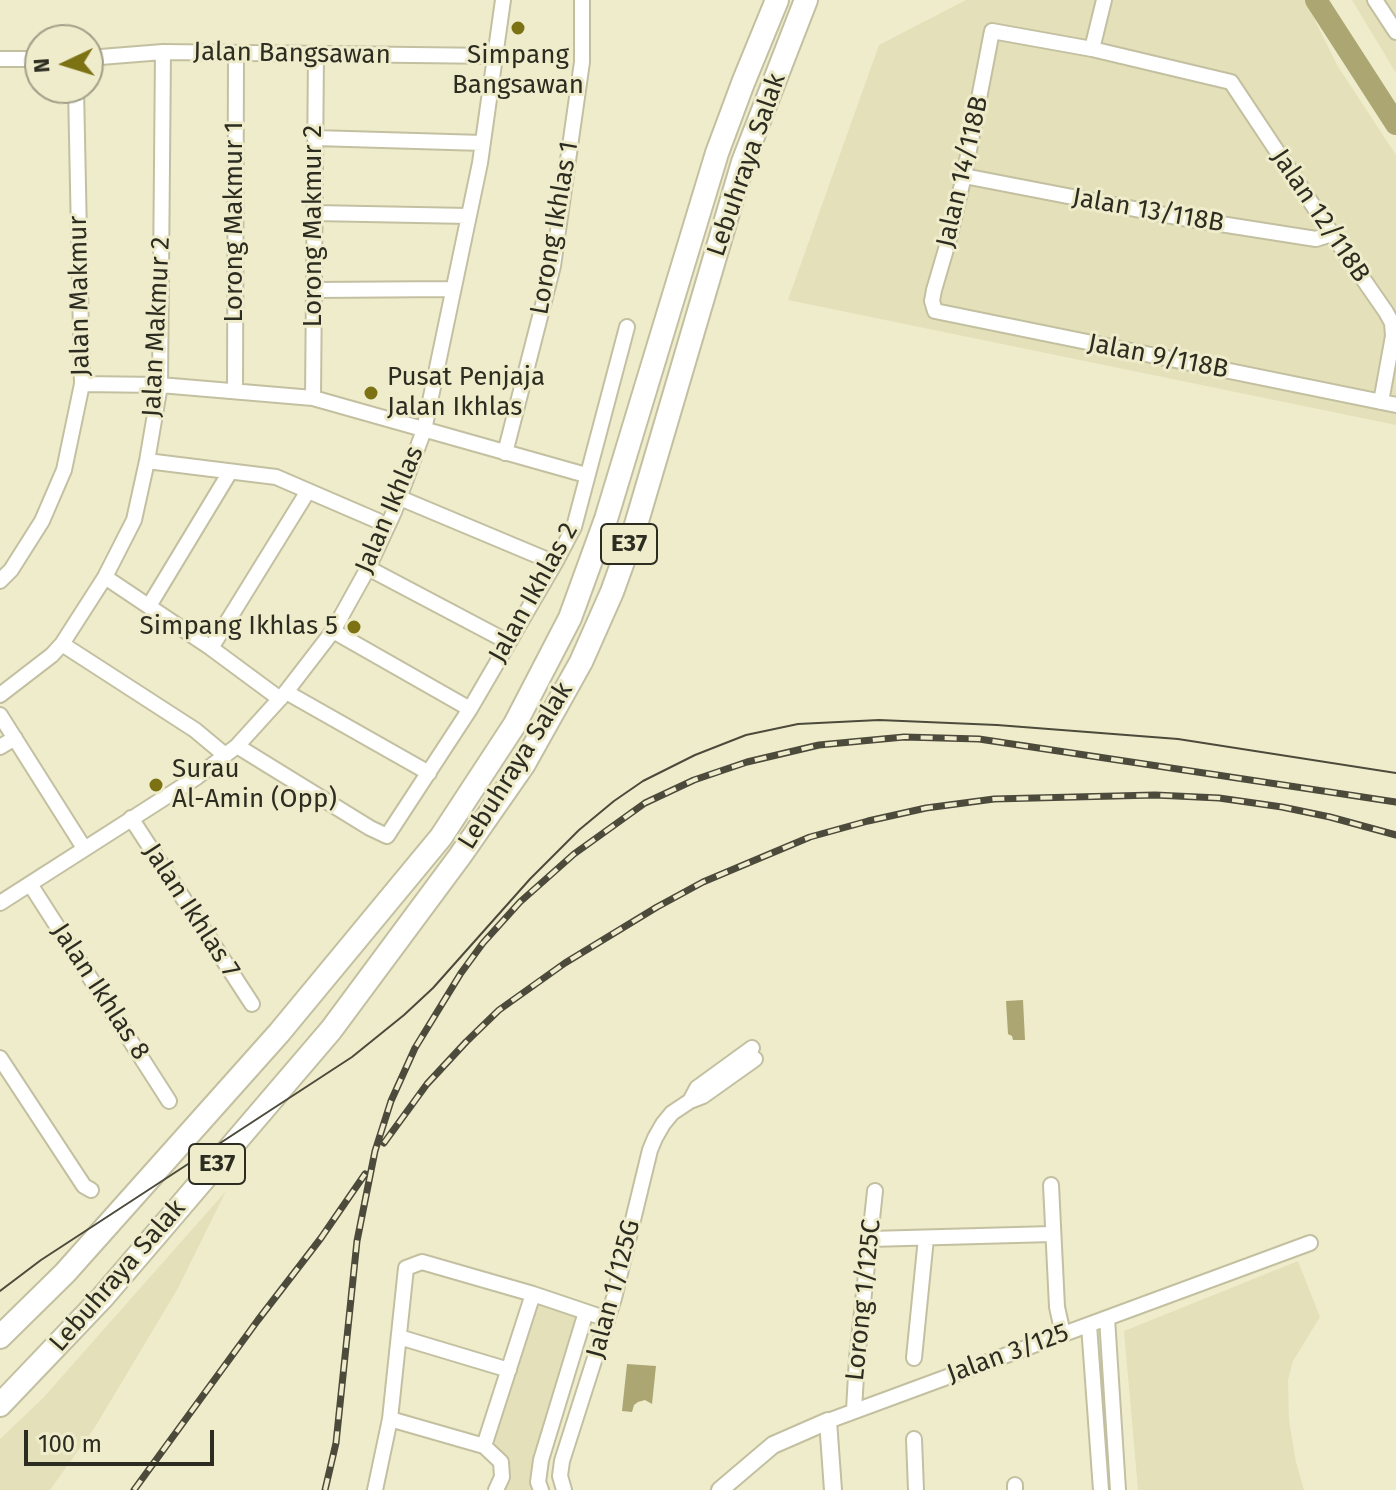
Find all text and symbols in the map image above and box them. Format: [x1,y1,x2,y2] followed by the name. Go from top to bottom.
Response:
[509,19,527,37] marker: Simpang Bangsawan
[24,24,104,104] north arrow
[193,37,391,71] street label: Jalan Bangsawan
[452,40,584,102] place label: Simpang Bangsawan
[28,57,56,74] text: N
[701,69,793,261] street label: Lebuhraya Salak
[930,93,996,251] street label: Jalan 14/118B
[219,122,251,322] street label: Lorong Makmur 1
[298,125,330,327] street label: Lorong Makmur 2
[524,139,586,317] street label: Lorong Ikhlas 1
[1264,143,1376,289] street label: Jalan 12/118B
[1070,182,1226,240] street label: Jalan 13/118B
[63,215,97,377] street label: Jalan Makmur
[137,236,177,418] street label: Jalan Makmur 2
[1085,328,1231,386] street label: Jalan 9/118B
[387,362,545,424] place label: Pusat Penjaja Jalan Ikhlas
[362,384,380,402] marker: Pusat Penjaja Jalan Ikhlas
[349,442,431,578] street label: Jalan Ikhlas
[483,518,585,668] street label: Jalan Ikhlas 2
[601,524,657,564] road number: E37
[140,611,338,643] place label: Simpang Ikhlas 5
[345,618,363,636] marker: Simpang Ikhlas 5
[452,677,580,855] street label: Lebuhraya Salak
[172,754,337,816] place label: Surau Al-Amin (Opp)
[147,776,165,794] marker: Surau Al-Amin (Opp)
[136,838,246,984] street label: Jalan Ikhlas 7
[44,918,156,1066] street label: Jalan Ikhlas 8
[189,1144,245,1184] road number: E37
[43,1193,193,1359] street label: Lebuhraya Salak
[581,1216,647,1362] street label: Jalan 1/125G
[840,1218,888,1382] street label: Lorong 1/125C
[943,1318,1073,1390] street label: Jalan 3/125
[28,1414,218,1464] scale bar
[38,1430,102,1458] text: 100 m

